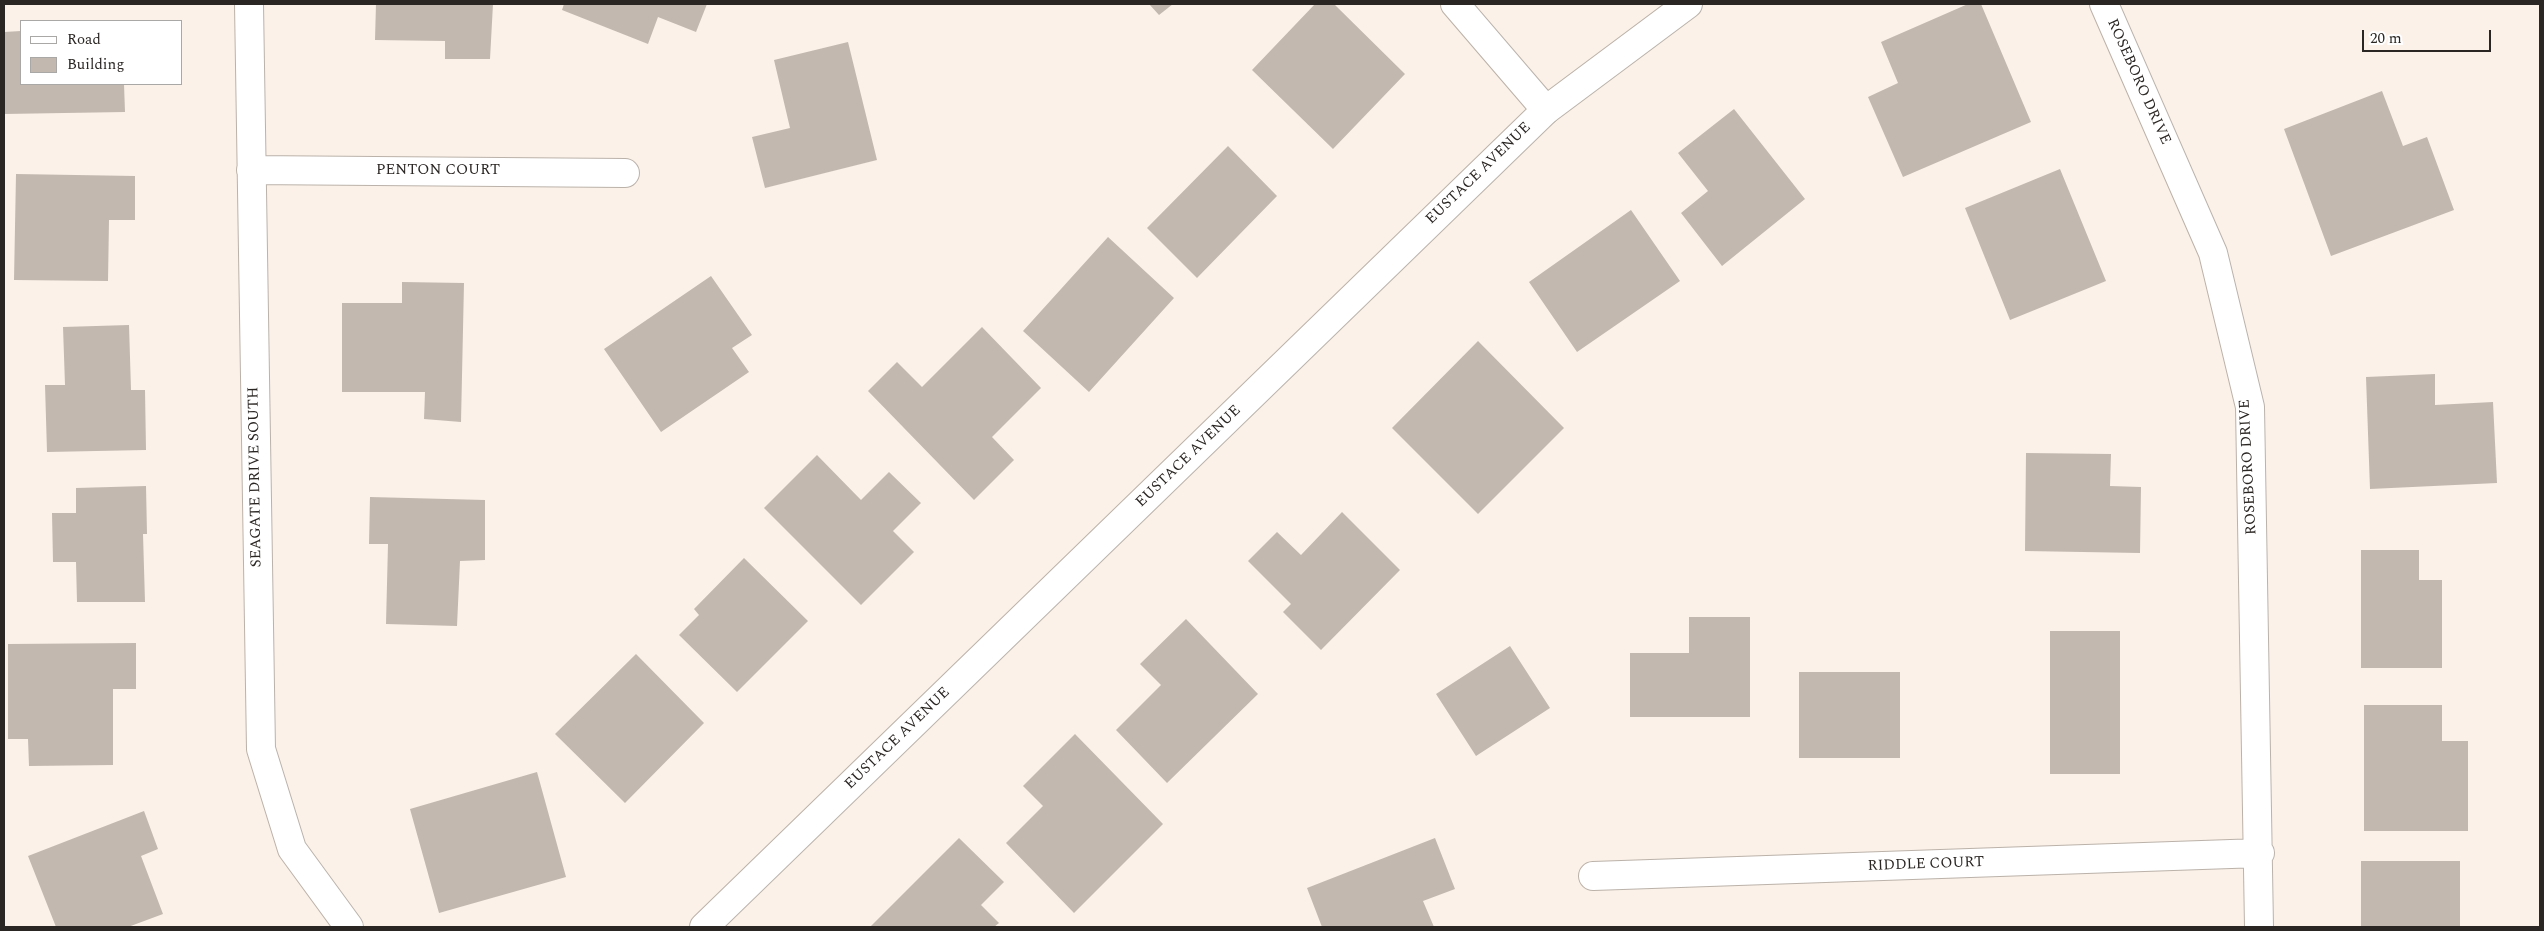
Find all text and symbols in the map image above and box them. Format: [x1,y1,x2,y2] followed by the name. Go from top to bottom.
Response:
[2102,16,2174,148] street label: ROSEBORO DRIVE
[20,20,182,85] legend
[2364,20,2493,52] scale bar
[2370,27,2402,50] text: 20 m
[67,28,101,51] text: Road
[67,53,124,76] text: Building
[1423,119,1535,229] street label: EUSTACE AVENUE
[376,162,500,180] street label: PENTON COURT
[245,387,267,567] street label: SEAGATE DRIVE SOUTH
[2236,399,2262,535] street label: ROSEBORO DRIVE
[1133,402,1245,512] street label: EUSTACE AVENUE
[842,684,954,794] street label: EUSTACE AVENUE
[1867,854,1985,876] street label: RIDDLE COURT

